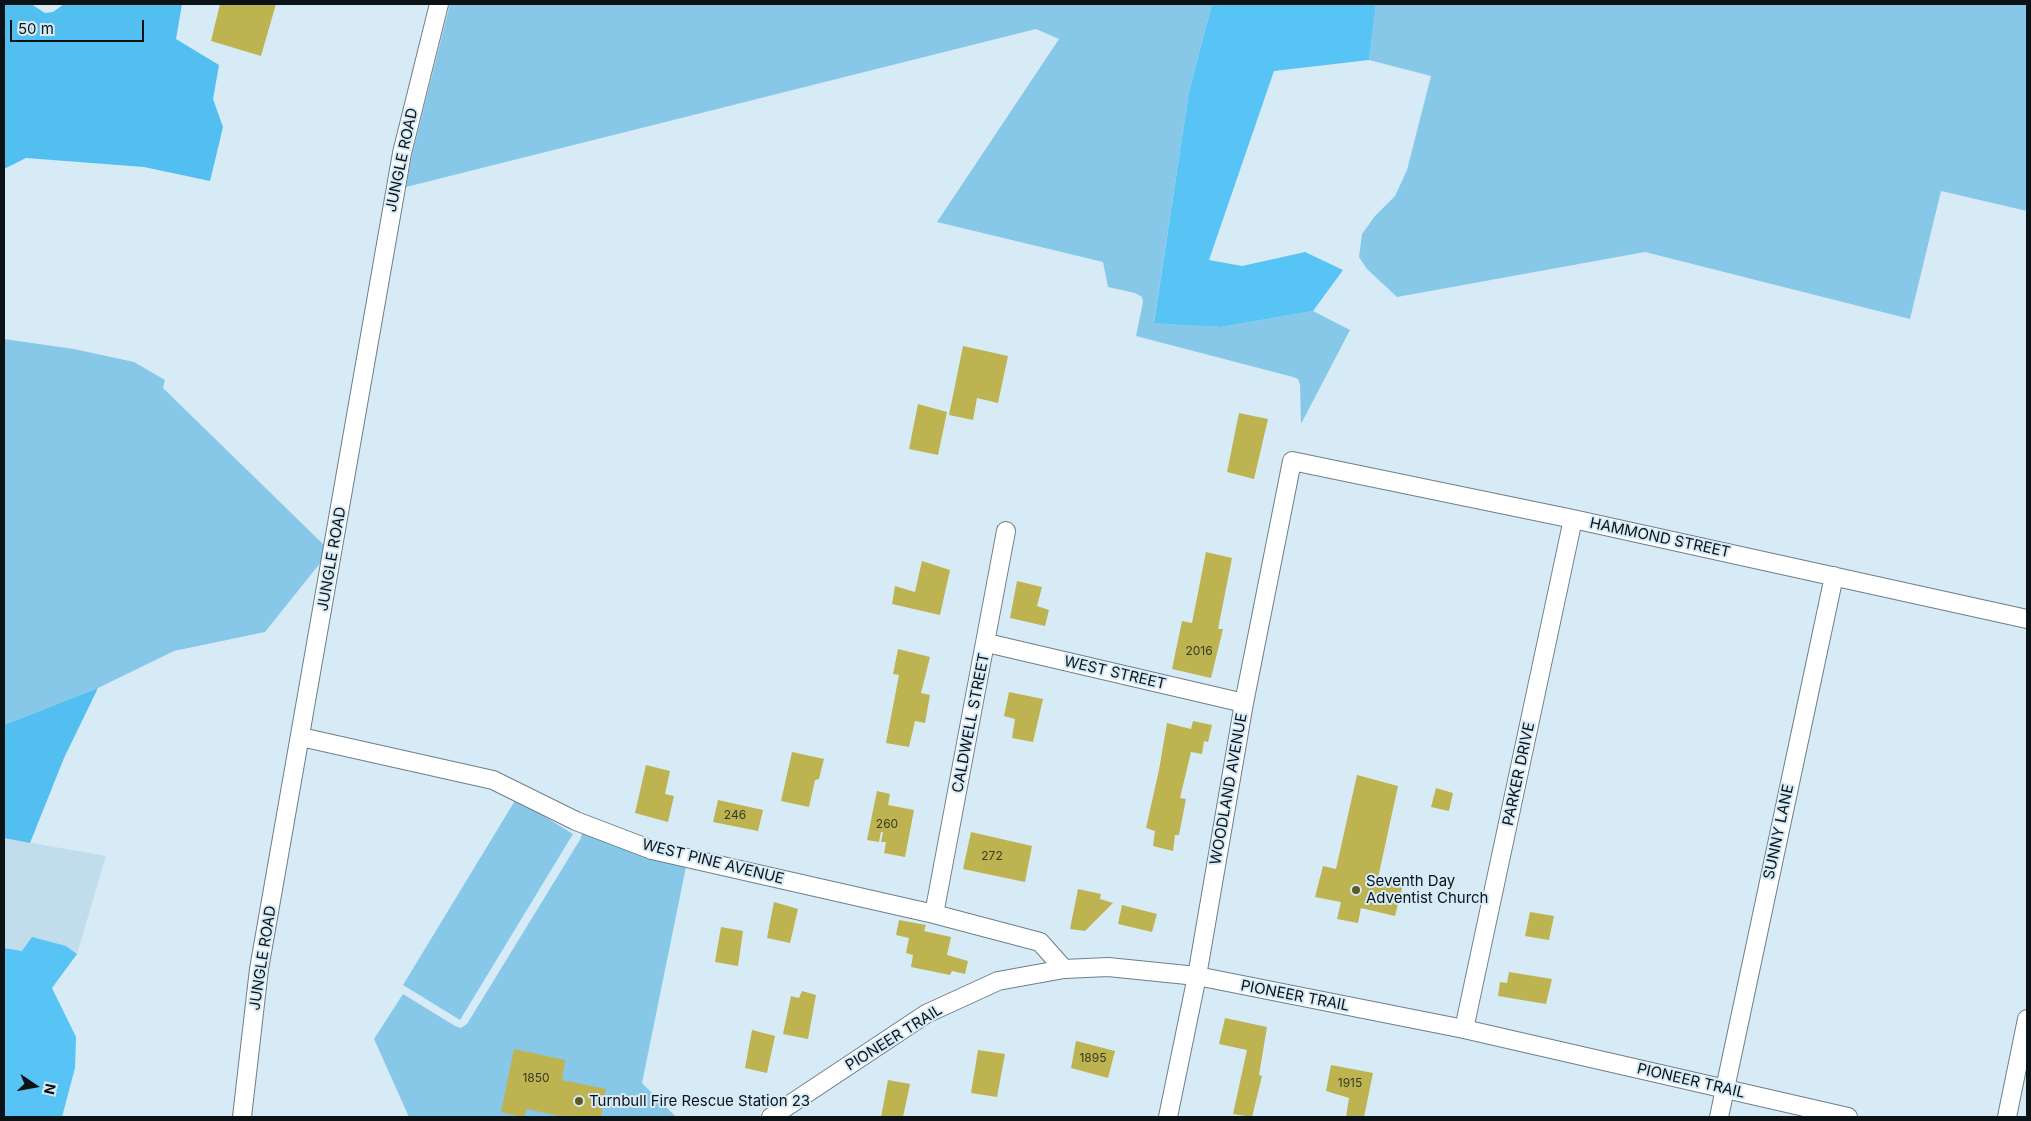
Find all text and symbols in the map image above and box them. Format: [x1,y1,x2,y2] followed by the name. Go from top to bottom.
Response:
[12,10,146,42] scale bar
[18,19,54,38] text: 50 m
[382,106,422,214] street label: JUNGLE ROAD
[314,505,350,613] street label: JUNGLE ROAD
[1588,514,1732,562] street label: HAMMOND STREET
[1185,644,1213,658] house number: 2016
[949,652,993,794] street label: CALDWELL STREET
[1062,653,1168,693] street label: WEST STREET
[1207,712,1251,866] street label: WOODLAND AVENUE
[1499,721,1539,827] street label: PARKER DRIVE
[1760,783,1798,881] street label: SUNNY LANE
[724,808,746,822] house number: 246
[876,817,898,831] house number: 260
[640,836,786,888] street label: WEST PINE AVENUE
[981,849,1003,863] house number: 272
[1366,872,1488,907] place label: Seventh Day Adventist Church
[1350,884,1362,896] marker: Seventh Day Adventist Church
[246,904,280,1012] street label: JUNGLE ROAD
[1239,977,1351,1015] street label: PIONEER TRAIL
[842,1001,946,1075] street label: PIONEER TRAIL
[1079,1051,1107,1065] house number: 1895
[1635,1060,1747,1102] street label: PIONEER TRAIL
[10,1061,60,1111] north arrow
[522,1071,550,1085] house number: 1850
[1338,1076,1362,1090] house number: 1915
[41,1082,60,1096] text: N
[589,1092,810,1110] place label: Turnbull Fire Rescue Station 23
[573,1095,585,1107] marker: Turnbull Fire Rescue Station 23

